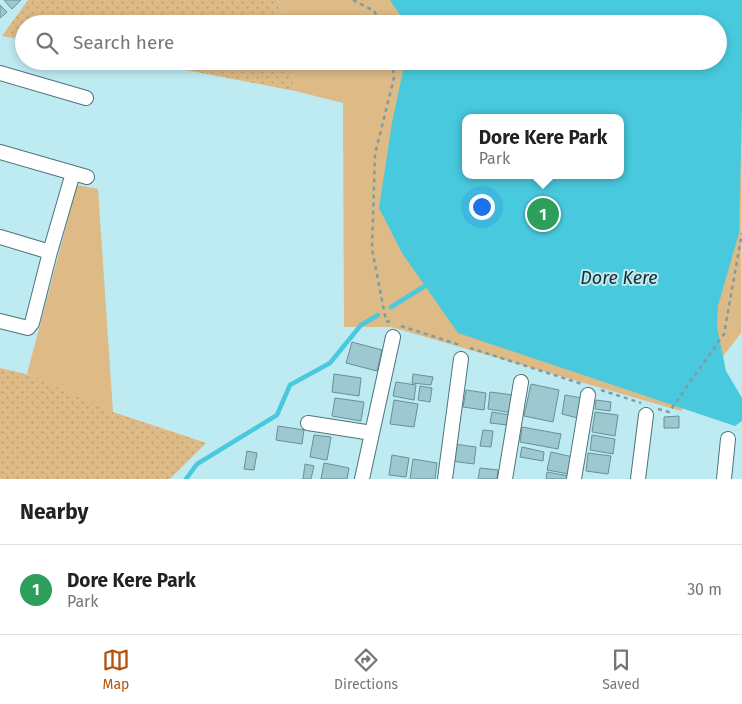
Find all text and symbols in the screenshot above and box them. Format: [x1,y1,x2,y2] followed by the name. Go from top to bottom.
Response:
[15,15,727,70] search box
[33,29,61,57] icon: search
[73,31,174,54] text: Search here
[462,114,624,179] popup
[479,126,607,149] text: Dore Kere Park
[479,149,510,168] text: Park
[469,194,495,220] your location
[527,195,559,233] pin: 1
[580,267,658,289] water label: Dore Kere
[20,499,88,525] text: Nearby
[67,569,196,592] text: Dore Kere Park
[32,580,40,599] text: 1
[687,580,722,599] text: 30 m
[67,592,99,611] text: Park
[102,646,130,693] tab: Map
[334,646,398,693] tab: Directions
[602,646,640,693] tab: Saved

